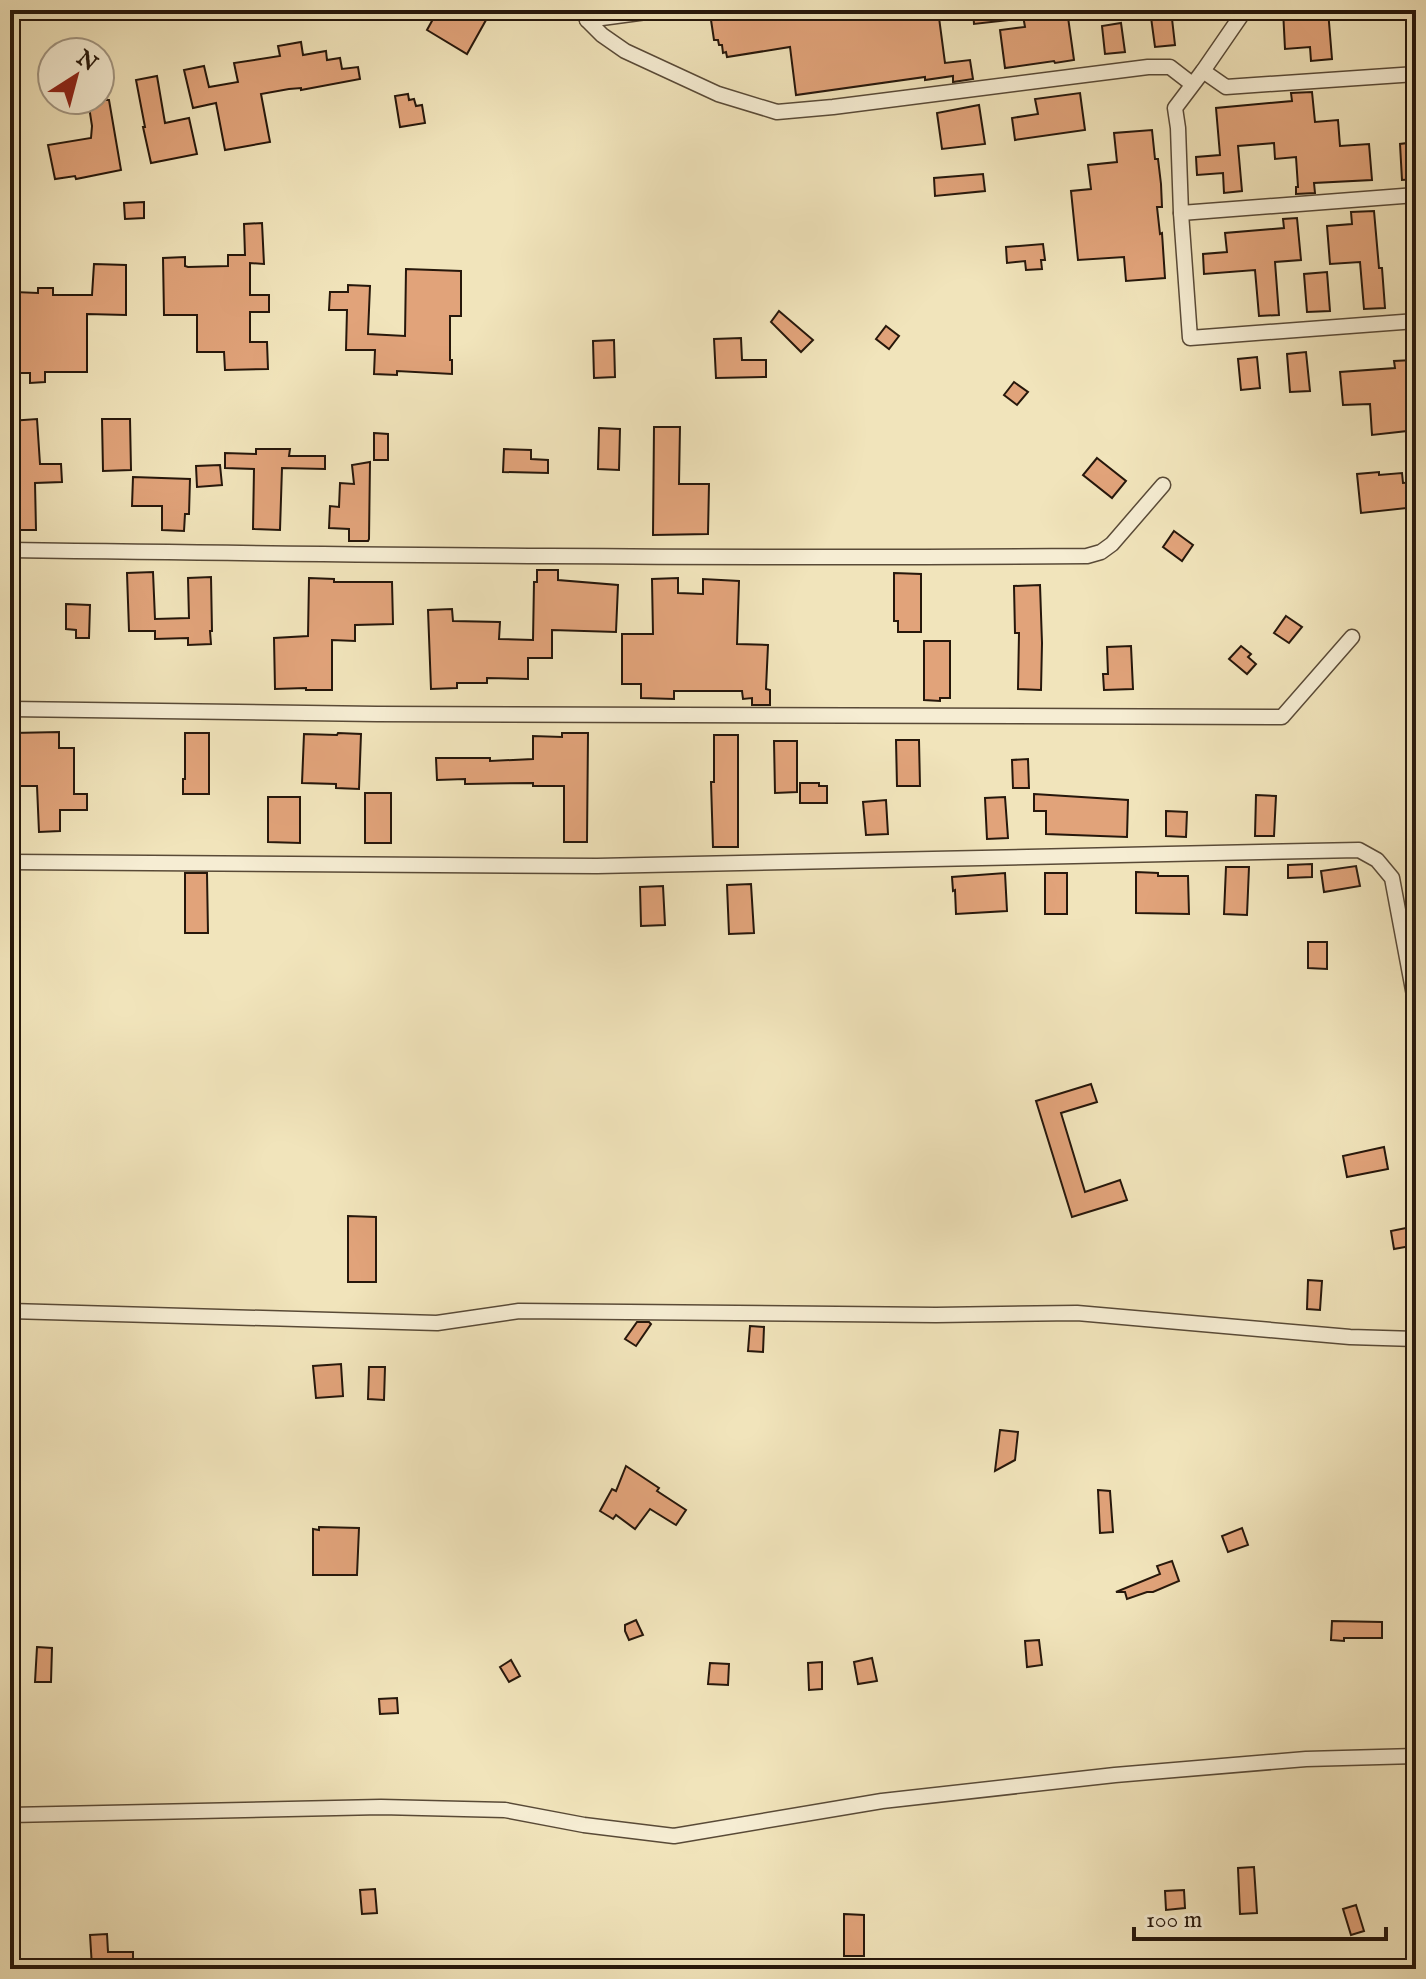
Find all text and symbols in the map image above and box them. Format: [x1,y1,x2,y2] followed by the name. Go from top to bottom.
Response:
[36,36,116,116] north arrow
[70,44,103,78] text: N
[1134,1891,1386,1941] scale bar
[1146,1905,1202,1936] text: 100 m

